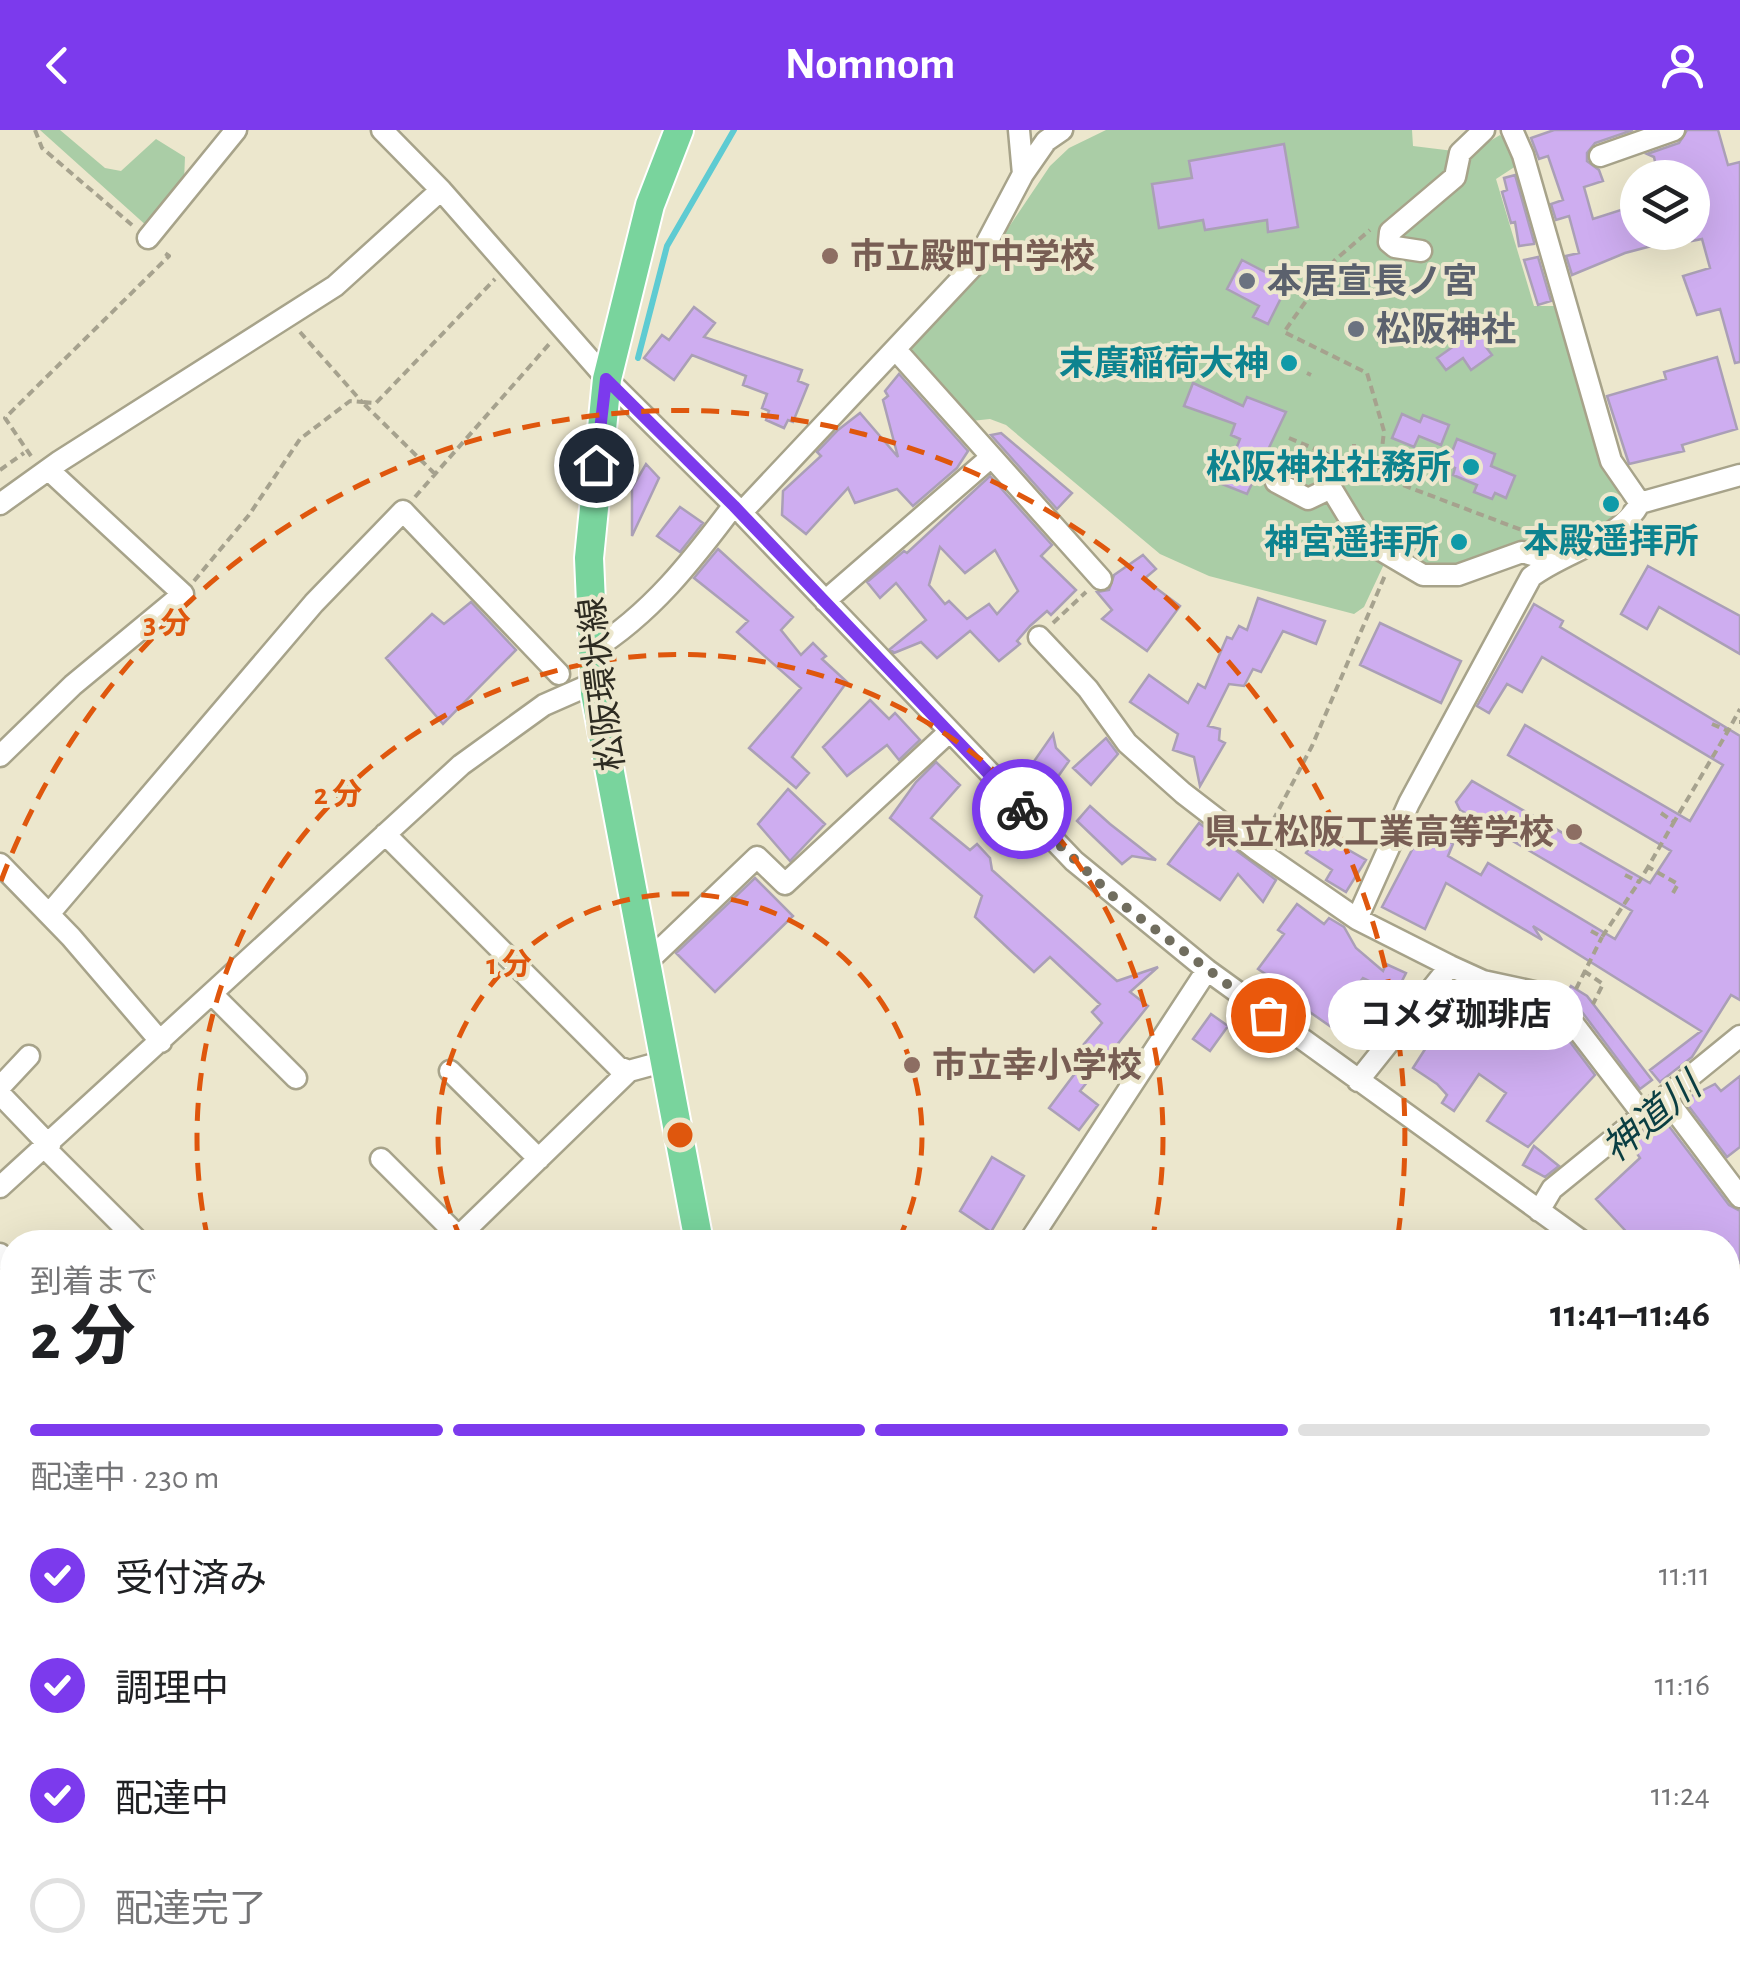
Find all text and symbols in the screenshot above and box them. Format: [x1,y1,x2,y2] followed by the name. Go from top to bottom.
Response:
[30,38,85,93] icon: back
[1655,38,1710,93] icon: person
[785,42,955,87] text: Nomnom
[1620,160,1710,250] map controls
[1620,160,1710,250] button: layers
[850,237,1095,275] place label: 市立殿町中学校
[819,245,841,267] marker: 市立殿町中学校
[1267,263,1477,300] place label: 本居宣長ノ宮
[1236,270,1258,292] marker: 本居宣長ノ宮
[1376,311,1516,348] place label: 松阪神社
[1345,318,1367,340] marker: 松阪神社
[1059,345,1269,382] place label: 末廣稲荷大神
[1278,352,1300,374] marker: 末廣稲荷大神
[554,423,639,508] pin
[569,438,624,493] icon: home
[1206,449,1451,486] place label: 松阪神社社務所
[1460,456,1482,478] marker: 松阪神社社務所
[1600,493,1622,515] marker: 本殿遥拝所
[1523,523,1699,560] place label: 本殿遥拝所
[1264,524,1439,561] place label: 神宮遥拝所
[1448,531,1470,553] marker: 神宮遥拝所
[572,595,631,773] street label: 松阪環状線
[143,607,191,639] text: 3 分
[972,759,1072,859] courier
[314,778,362,810] text: 2 分
[995,782,1050,837] icon: bike
[1204,813,1554,851] place label: 県立松阪工業高等学校
[1563,821,1585,843] marker: 県立松阪工業高等学校
[486,948,532,980] text: 1 分
[1226,973,1311,1058] pin
[1328,980,1583,1050] callout: コメダ珈琲店
[1241,988,1296,1043] icon: bag
[1359,999,1552,1031] text: コメダ珈琲店
[932,1046,1142,1084] place label: 市立幸小学校
[901,1054,923,1076] marker: 市立幸小学校
[1595,1063,1711,1170] water label: 神道川
[662,1117,698,1153] centre of rings
[30,1266,158,1298] text: 到着まで
[1550,1296,1710,1334] text: 11:41–11:46
[30,1306,135,1371] text: 2 分
[30,1462,219,1494] text: 配達中 · 230 m
[30,1548,85,1603] icon: check
[1659,1559,1710,1591] text: 11:11
[115,1561,267,1599] text: 受付済み
[30,1658,85,1713] icon: check
[1655,1669,1710,1701] text: 11:16
[115,1671,229,1709] text: 調理中
[30,1768,85,1823] icon: check
[1651,1779,1710,1811] text: 11:24
[115,1781,229,1819] text: 配達中
[115,1891,267,1929] text: 配達完了

